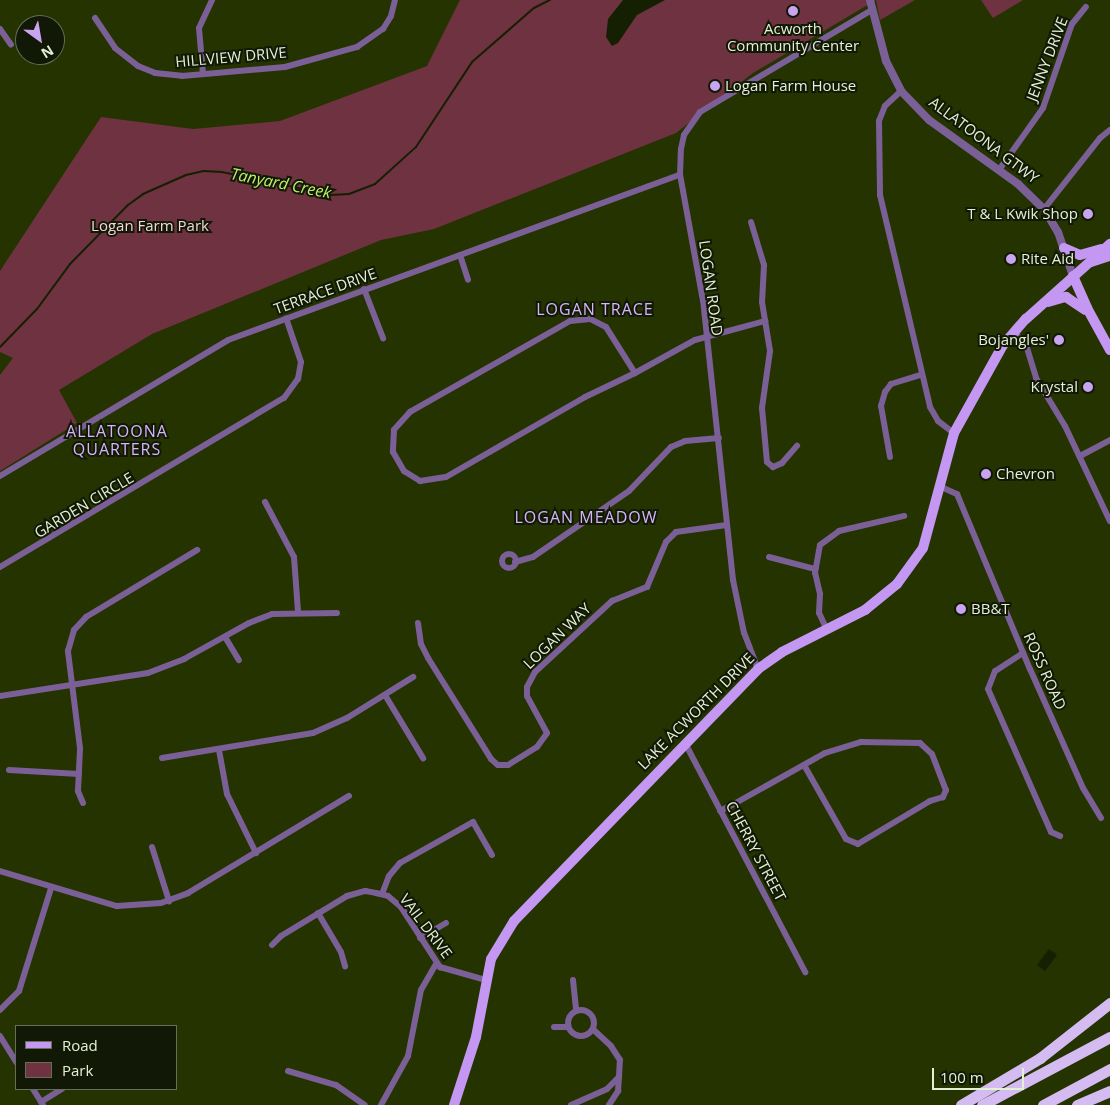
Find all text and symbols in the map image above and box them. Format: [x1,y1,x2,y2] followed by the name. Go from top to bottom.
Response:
[787,5,799,17] marker: Acworth Community Center
[1023,14,1071,104] street label: JENNY DRIVE
[15,15,65,65] north arrow
[727,19,859,54] place label: Acworth Community Center
[38,41,58,63] text: N
[175,43,287,71] street label: HILLVIEW DRIVE
[725,77,856,95] place label: Logan Farm House
[709,80,721,92] marker: Logan Farm House
[926,93,1042,187] street label: ALLATOONA GTWY
[229,164,333,202] water label: Tanyard Creek
[967,205,1078,223] place label: T & L Kwik Shop
[1082,208,1094,220] marker: T & L Kwik Shop
[91,217,209,235] park label: Logan Farm Park
[695,239,727,337] street label: LOGAN ROAD
[1021,250,1074,268] place label: Rite Aid
[1005,253,1017,265] marker: Rite Aid
[271,264,379,318] street label: TERRACE DRIVE
[535,299,655,319] district label: LOGAN TRACE
[978,331,1049,349] place label: Bojangles'
[1053,334,1065,346] marker: Bojangles'
[1031,378,1078,396] place label: Krystal
[1082,381,1094,393] marker: Krystal
[65,421,169,459] district label: ALLATOONA QUARTERS
[996,465,1055,483] place label: Chevron
[31,468,137,542] street label: GARDEN CIRCLE
[980,468,992,480] marker: Chevron
[513,507,659,527] district label: LOGAN MEADOW
[520,599,594,673] street label: LOGAN WAY
[971,600,1010,618] place label: BB&T
[955,603,967,615] marker: BB&T
[1020,630,1070,712] street label: ROSS ROAD
[634,649,758,773] street label: LAKE ACWORTH DRIVE
[722,798,790,904] street label: CHERRY STREET
[396,890,456,962] street label: VAIL DRIVE
[15,1025,178,1090] legend
[62,1035,98,1055] text: Road
[935,1058,1028,1090] scale bar
[62,1060,93,1080] text: Park
[940,1067,984,1087] text: 100 m

